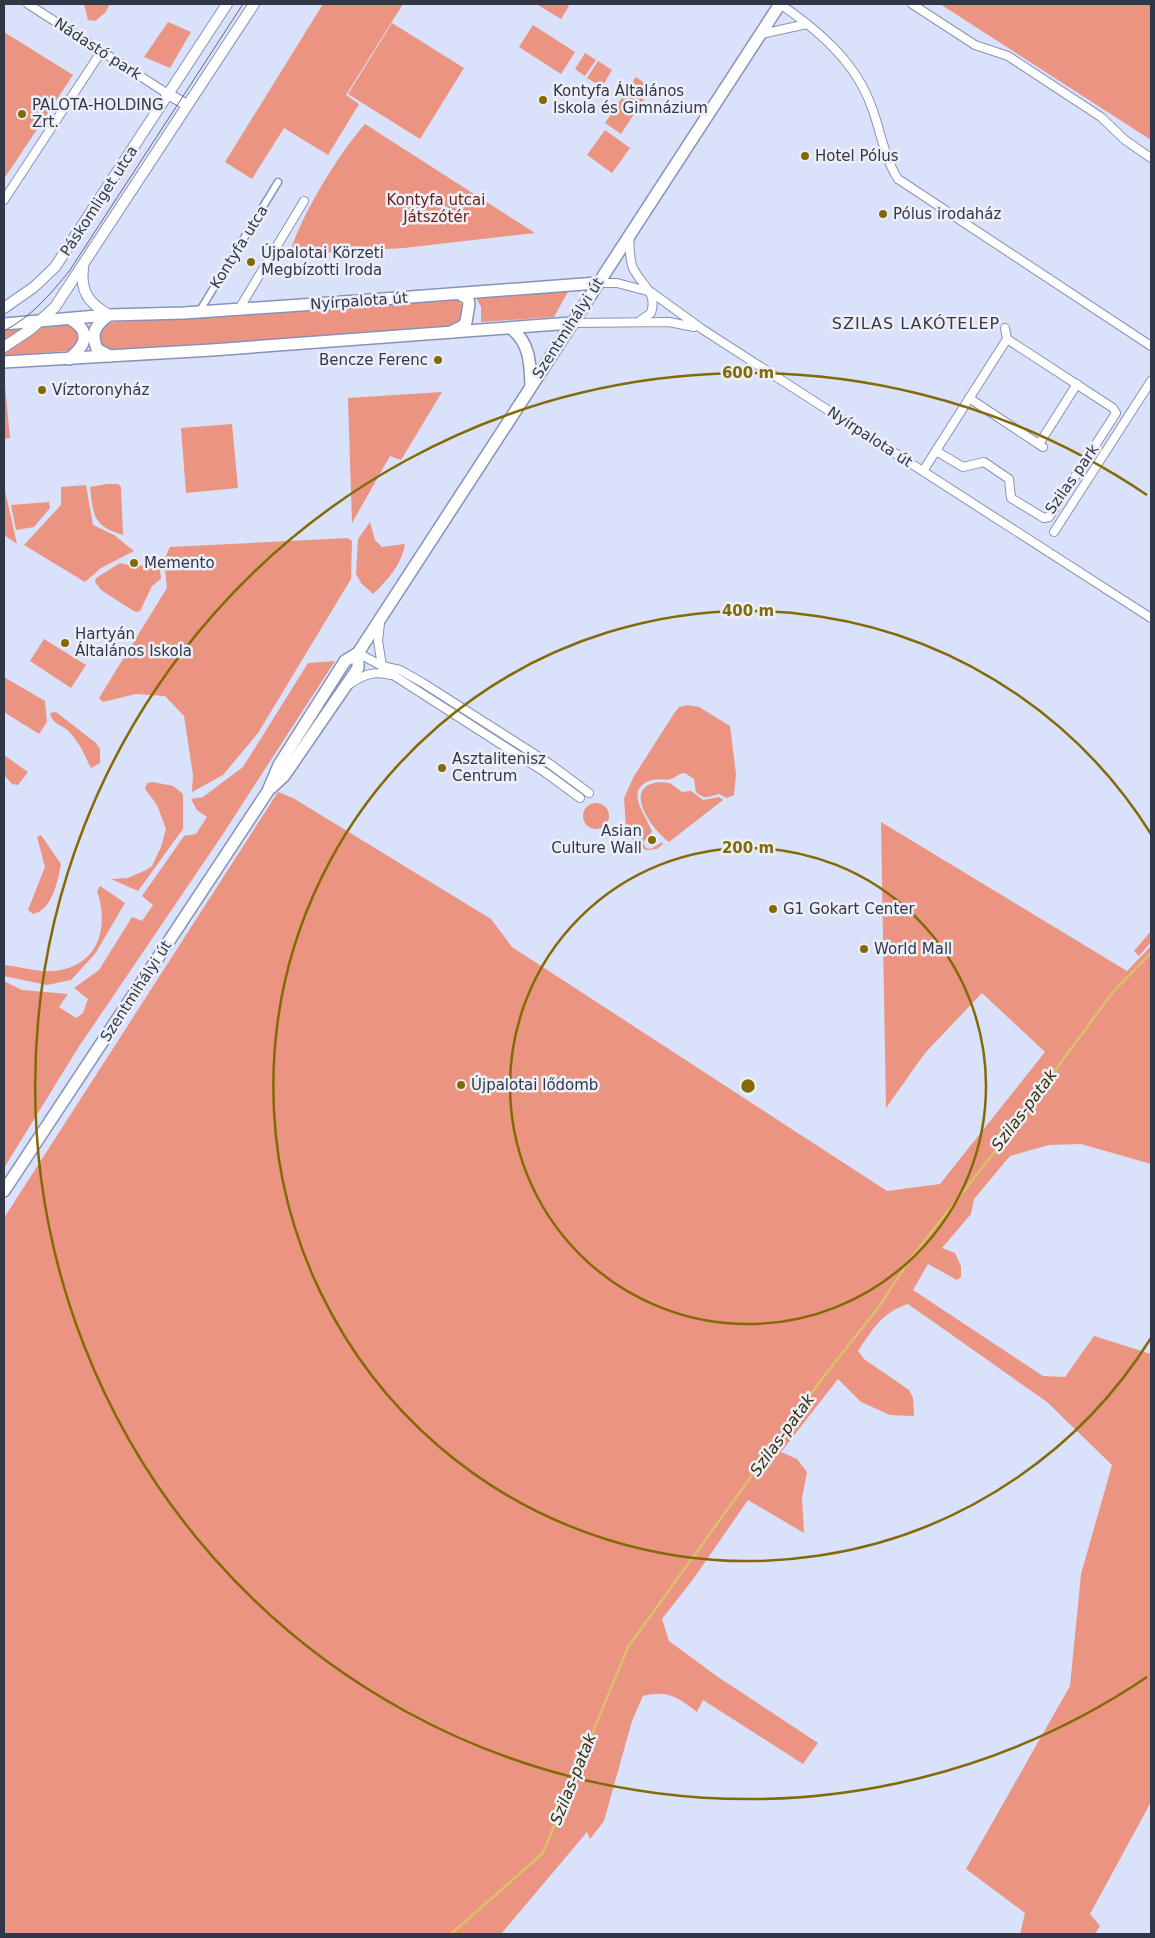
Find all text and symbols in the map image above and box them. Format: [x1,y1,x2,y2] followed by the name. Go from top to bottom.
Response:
[51,14,145,84] street label: Nádastó park
[553,81,708,117] place label: Kontyfa Általános Iskola és Gimnázium
[537,94,549,106] marker: Kontyfa Általános Iskola és Gimnázium
[32,96,164,131] place label: PALOTA-HOLDING Zrt.
[16,108,28,120] marker: PALOTA-HOLDING Zrt.
[57,142,141,260] street label: Páskomliget utca
[815,147,899,165] place label: Hotel Pólus
[799,150,811,162] marker: Hotel Pólus
[387,191,485,226] park label: Kontyfa utcai Játszótér
[206,202,272,292] street label: Kontyfa utca
[893,205,1002,223] place label: Pólus irodaház
[877,208,889,220] marker: Pólus irodaház
[261,243,384,279] place label: Újpalotai Körzeti Megbízotti Iroda
[245,256,257,268] marker: Újpalotai Körzeti Megbízotti Iroda
[529,274,607,382] street label: Szentmihályi út
[310,289,408,313] street label: Nyírpalota út
[832,314,1000,333] district label: SZILAS LAKÓTELEP
[319,351,428,369] place label: Bencze Ferenc
[432,354,444,366] marker: Bencze Ferenc
[722,364,774,382] text: 600 m
[52,381,149,399] place label: Víztoronyház
[36,384,48,396] marker: Víztoronyház
[824,403,916,471] street label: Nyírpalota út
[1041,440,1103,517] street label: Szilas park
[144,554,215,572] place label: Memento
[128,557,140,569] marker: Memento
[722,602,774,620] text: 400 m
[75,625,192,660] place label: Hartyán Általános Iskola
[59,637,71,649] marker: Hartyán Általános Iskola
[452,750,546,785] place label: Asztalitenisz Centrum
[436,762,448,774] marker: Asztalitenisz Centrum
[551,822,642,857] place label: Asian Culture Wall
[646,834,658,846] marker: Asian Culture Wall
[722,839,774,857] text: 200 m
[783,900,915,918] place label: G1 Gokart Center
[767,903,779,915] marker: G1 Gokart Center
[97,937,175,1045] street label: Szentmihályi út
[874,940,952,958] place label: World Mall
[858,943,870,955] marker: World Mall
[987,1065,1061,1154] water label: Szilas-patak
[471,1075,598,1094] place label: Újpalotai lődomb
[739,1077,757,1095] centre of rings
[455,1079,467,1091] marker: Újpalotai lődomb
[746,1390,819,1480] water label: Szilas-patak
[546,1730,600,1827] water label: Szilas-patak

